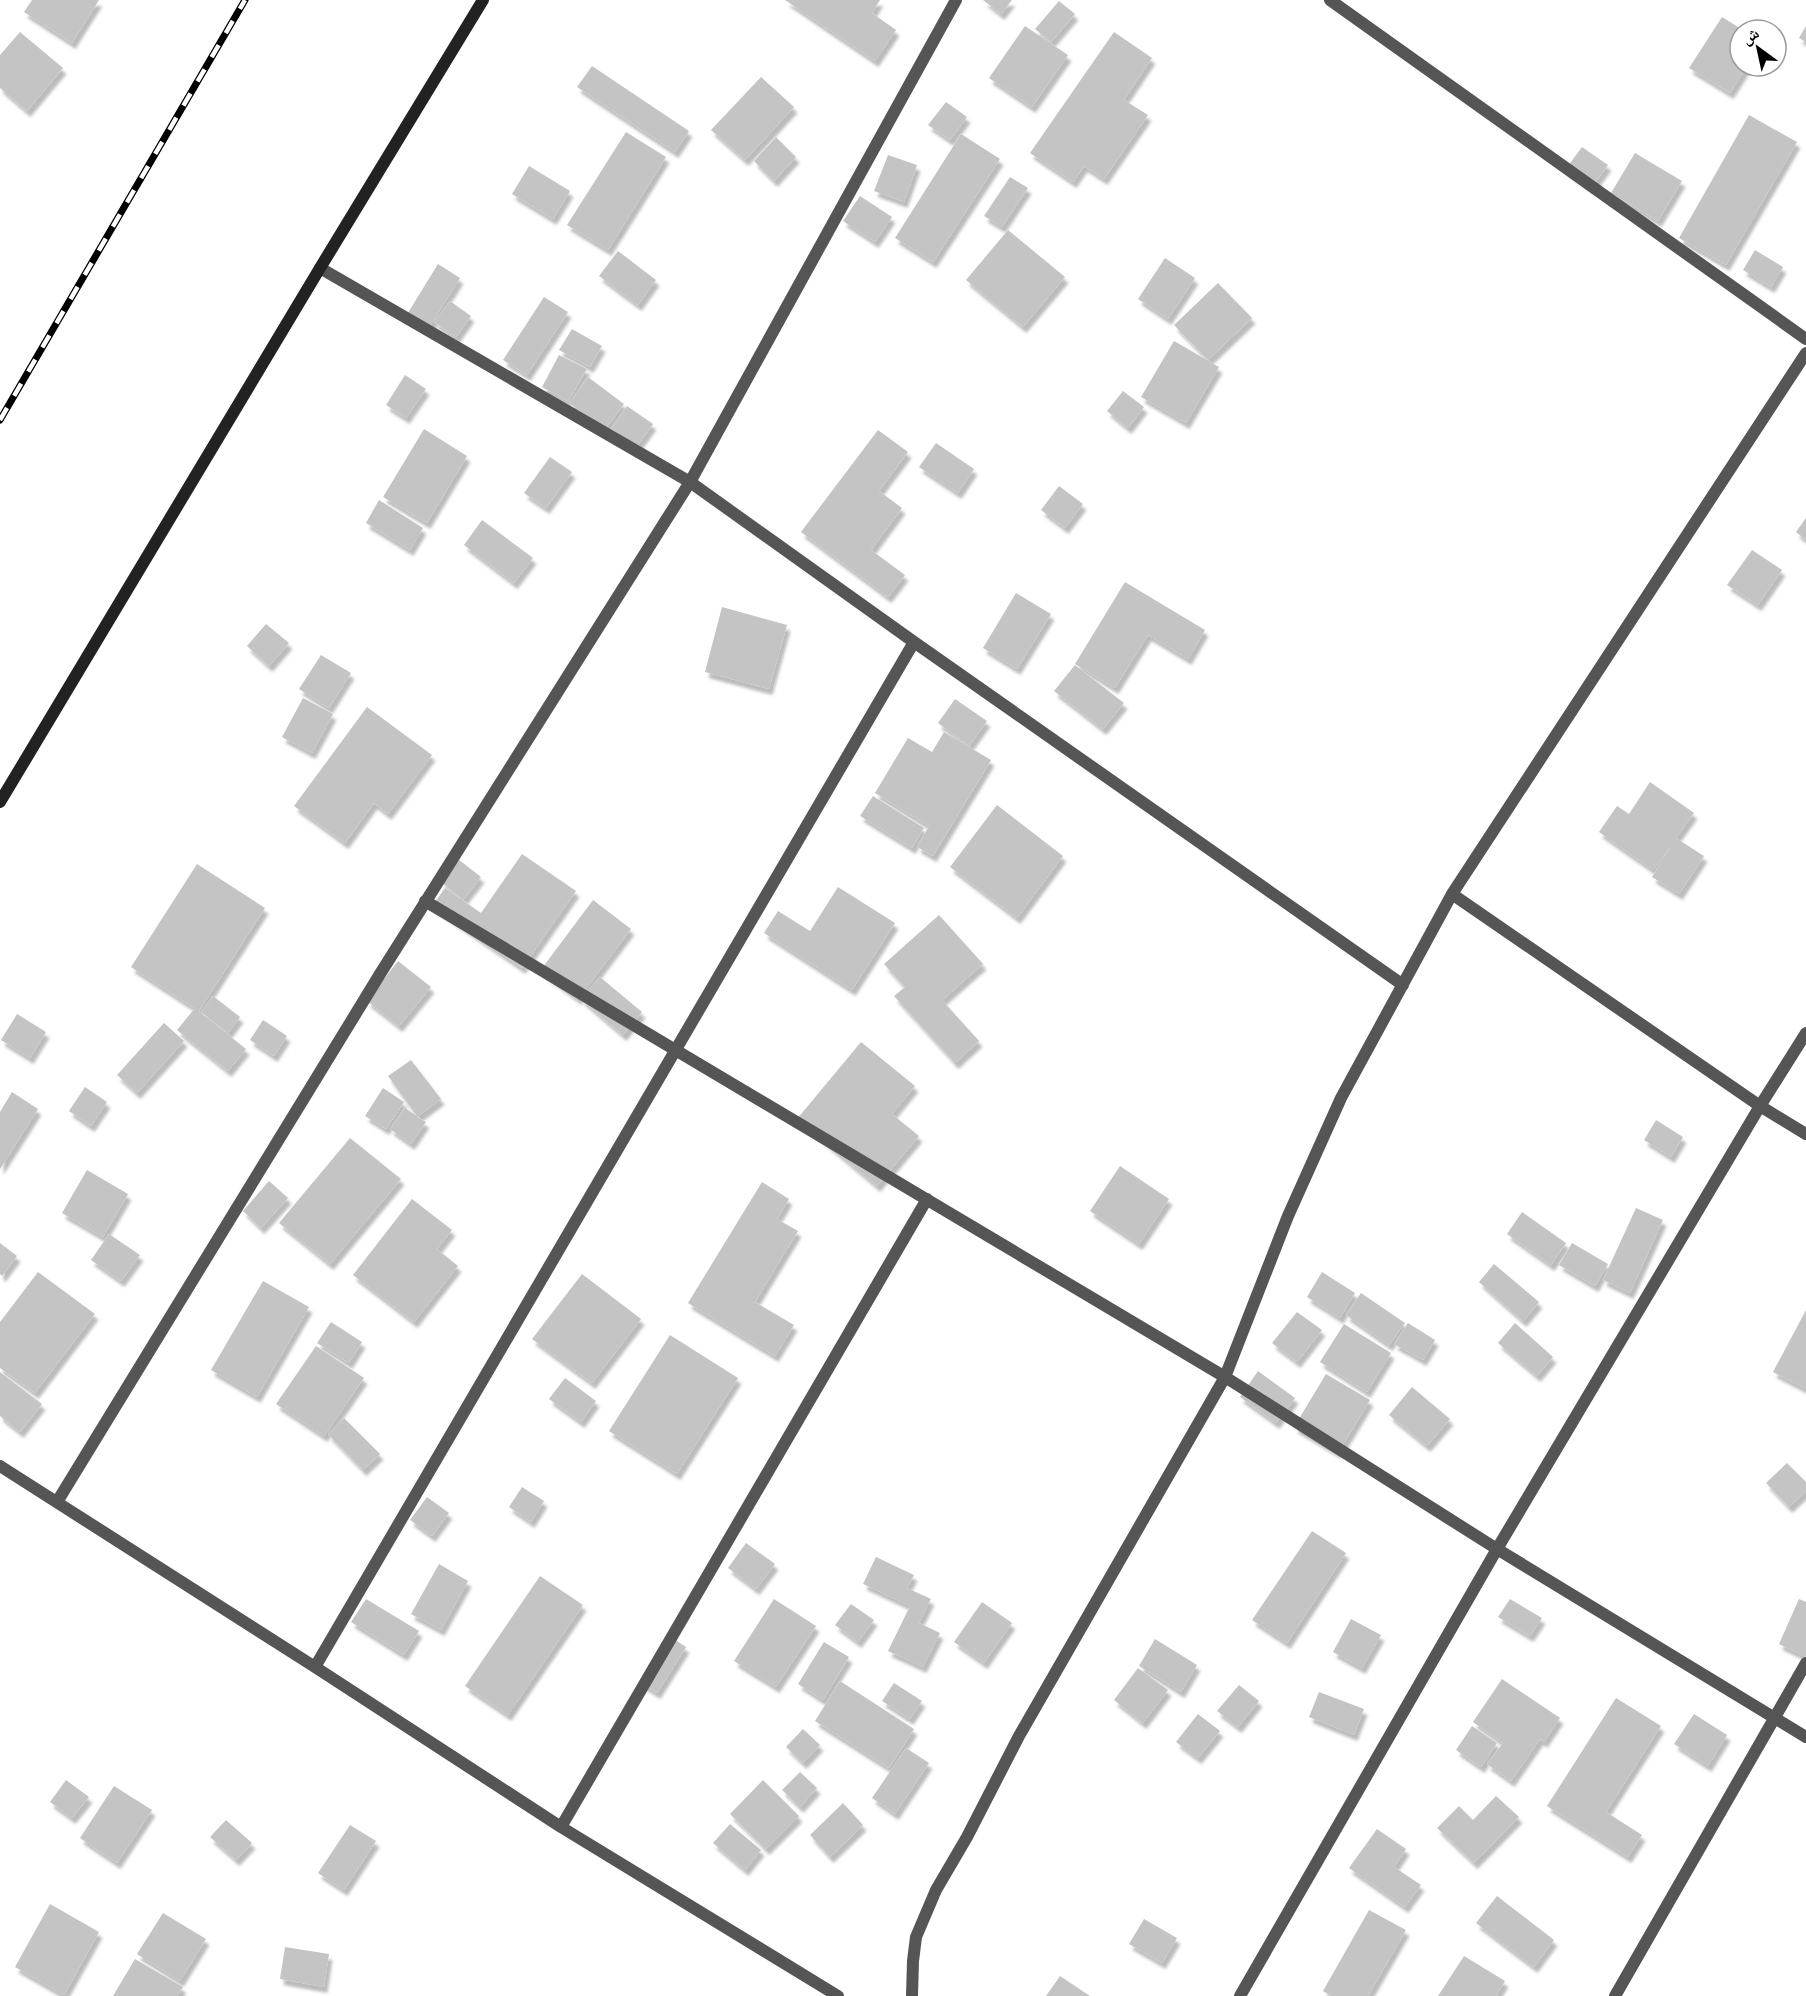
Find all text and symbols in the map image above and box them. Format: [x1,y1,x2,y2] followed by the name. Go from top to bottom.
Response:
[1728,18,1788,78] north arrow
[1737,22,1762,48] text: ش

